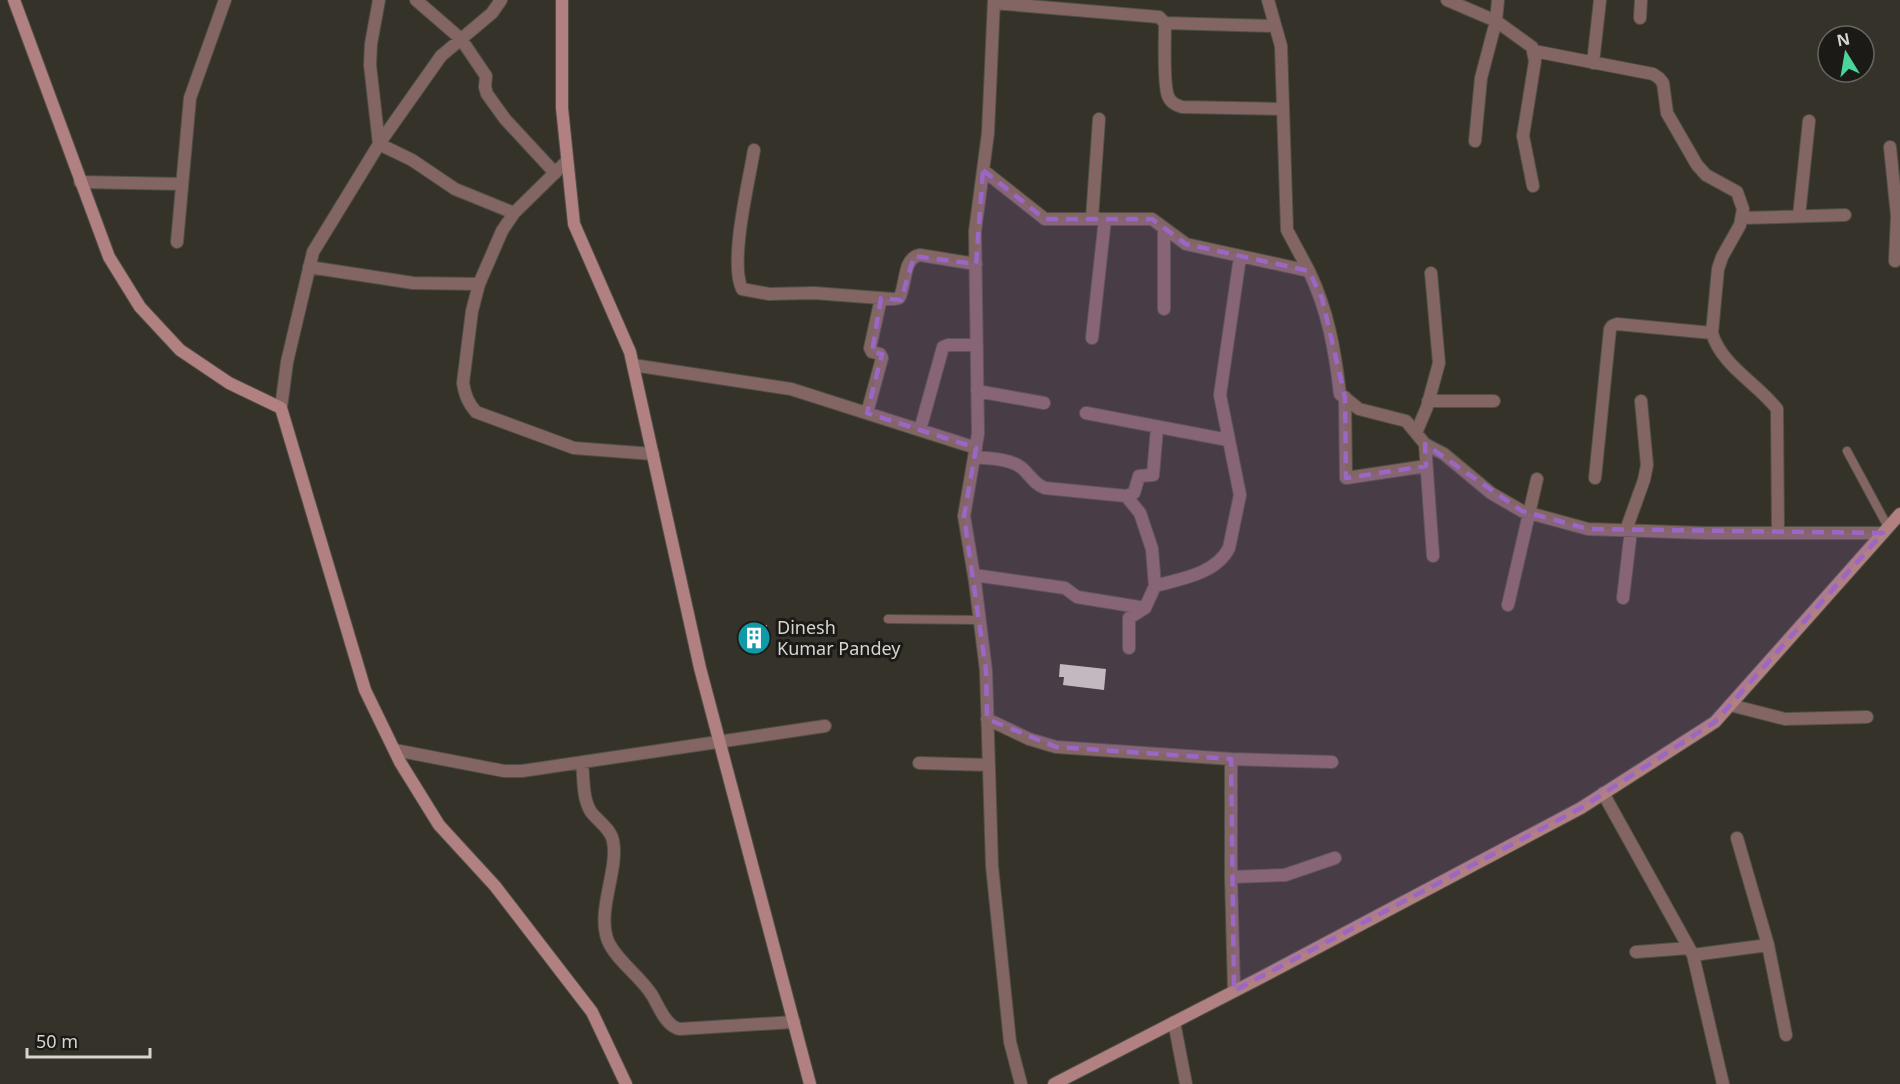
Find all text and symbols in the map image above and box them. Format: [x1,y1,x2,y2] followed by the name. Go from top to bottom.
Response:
[1816,24,1876,84] north arrow
[1835,27,1852,51] text: N
[777,615,901,660] place label: Dinesh Kumar Pandey
[736,620,772,656] building icon: Dinesh Kumar Pandey
[27,1021,150,1059] scale bar
[36,1029,78,1053] text: 50 m

